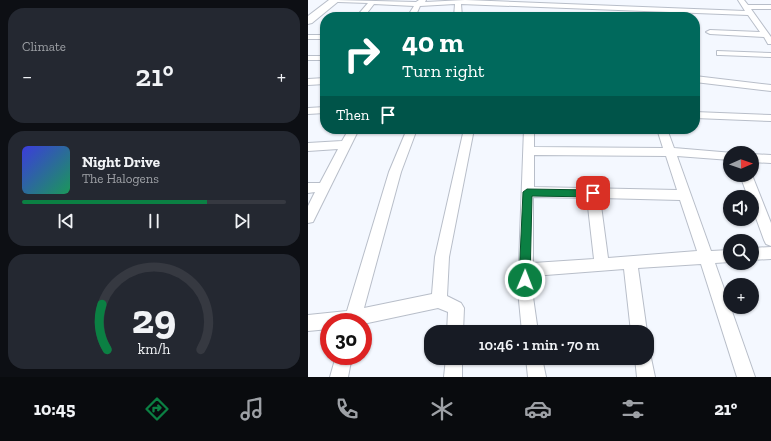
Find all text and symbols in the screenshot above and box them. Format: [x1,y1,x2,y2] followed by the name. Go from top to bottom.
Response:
[402,26,464,59] text: 40 m
[336,28,388,80] icon: right
[22,39,66,54] text: Climate
[135,58,174,94] text: 21°
[402,60,484,82] text: Turn right
[22,63,32,90] text: −
[277,63,286,90] text: +
[377,104,399,126] icon: arrive
[336,106,369,124] text: Then
[723,146,759,182] north arrow
[723,146,759,314] map controls
[82,153,160,171] text: Night Drive
[82,171,159,186] text: The Halogens
[576,176,610,210] pin
[582,182,604,204] icon: arrive
[723,190,759,226] button: sound
[55,210,77,232] icon: previous
[143,210,165,232] icon: pause
[231,210,253,232] icon: next
[723,234,759,270] button: search
[504,259,546,301] position arrow
[723,278,759,314] button: +
[132,293,176,343] text: 29
[320,313,372,365] speed limit sign: 30
[479,336,599,354] text: 10:46 · 1 min · 70 m
[138,340,170,357] text: km/h
[143,395,171,423] icon: directions
[238,395,266,423] icon: music
[333,395,361,423] icon: phone
[428,395,456,423] icon: climate
[524,395,552,423] icon: car
[619,395,647,423] icon: filters
[34,398,75,420] text: 10:45
[714,398,737,420] text: 21°

